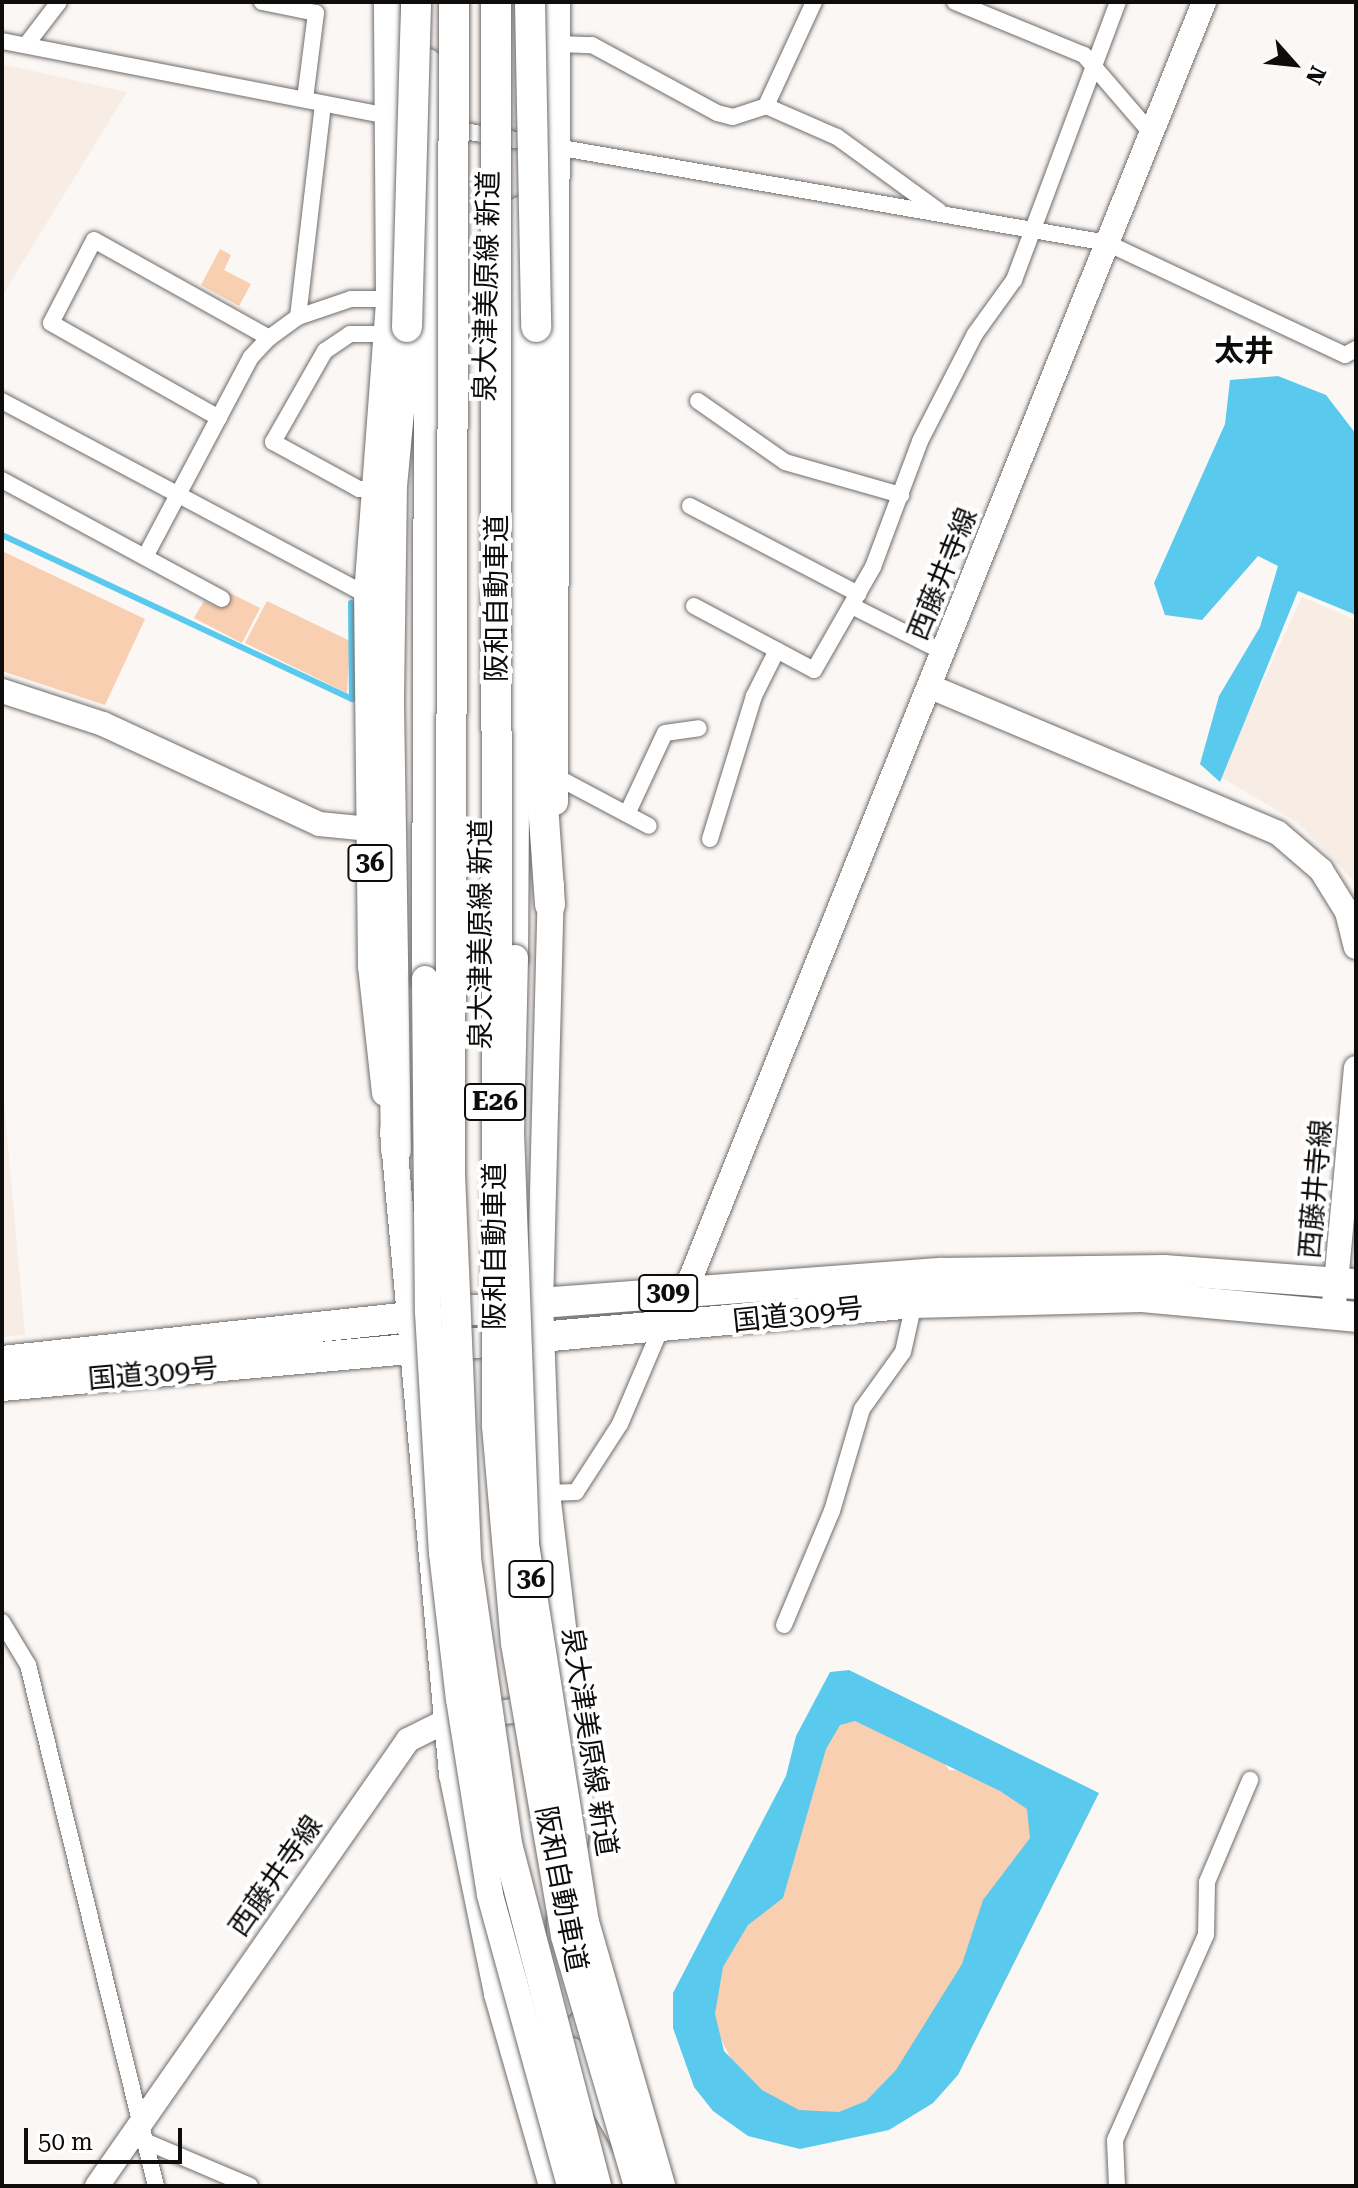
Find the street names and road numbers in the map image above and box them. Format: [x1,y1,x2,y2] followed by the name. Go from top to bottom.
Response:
[468,170,506,402] street label: 泉大津美原線 新道
[901,503,985,645] street label: 西藤井寺線
[480,514,514,682] street label: 阪和自動車道
[464,818,498,1050] street label: 泉大津美原線 新道
[346,841,394,885] road number: 36
[463,1080,527,1124] road number: E26
[1293,1118,1339,1260] street label: 西藤井寺線
[478,1162,512,1330] street label: 阪和自動車道
[638,1271,698,1315] road number: 309
[731,1291,865,1339] street label: 国道309号
[86,1352,220,1396] street label: 国道309号
[507,1557,555,1601] road number: 36
[554,1625,624,1859] street label: 泉大津美原線 新道
[528,1803,594,1975] street label: 阪和自動車道
[222,1809,330,1943] street label: 西藤井寺線

